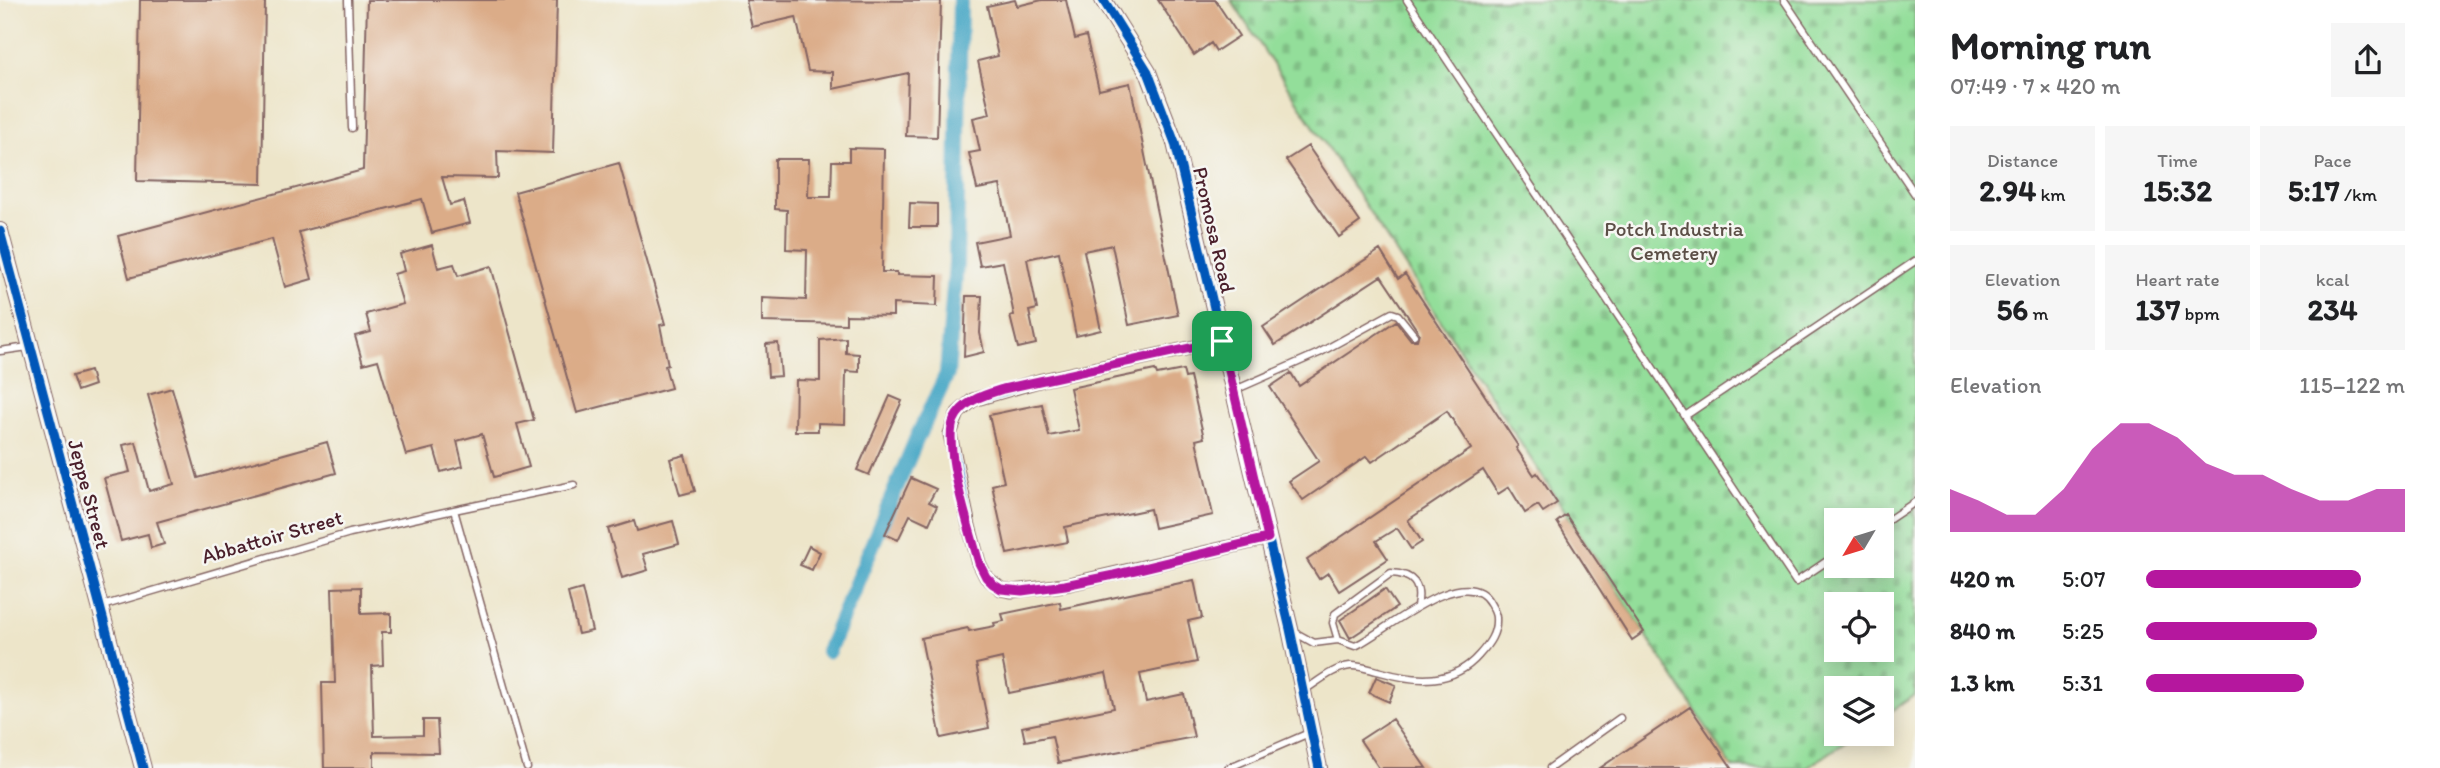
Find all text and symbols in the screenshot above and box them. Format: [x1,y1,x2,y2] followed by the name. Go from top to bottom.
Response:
[1950,23,2151,69] text: Morning run
[2331,23,2405,97] button: share
[1950,72,2121,100] text: 07:49 · 7 × 420 m
[1987,149,2058,172] text: Distance
[2157,149,2198,172] text: Time
[2313,149,2352,172] text: Pace
[1188,164,1241,296] street label: Promosa Road
[1979,172,2036,209] text: 2.94
[2143,172,2212,209] text: 15:32
[2288,172,2340,209] text: 5:17
[2036,183,2066,206] text: km
[2340,183,2377,206] text: /km
[1604,216,1744,265] park label: Potch Industria Cemetery
[1985,268,2060,291] text: Elevation
[2135,268,2220,291] text: Heart rate
[2316,268,2349,291] text: kcal
[1997,291,2028,328] text: 56
[2135,291,2180,328] text: 137
[2307,291,2358,328] text: 234
[2028,302,2048,325] text: m
[2180,302,2220,325] text: bpm
[1192,311,1252,371] pin
[1203,322,1241,360] icon: arrive
[1950,371,2041,399] text: Elevation
[2299,371,2405,399] text: 115–122 m
[63,436,116,552] street label: Jeppe Street
[198,504,345,569] street label: Abbattoir Street
[1824,508,1894,578] north arrow
[1824,508,1894,746] map controls
[1950,565,2015,593] text: 420 m
[2062,565,2105,593] text: 5:07
[1824,592,1894,662] button: locate
[1950,617,2015,645] text: 840 m
[2062,617,2104,645] text: 5:25
[1950,669,2014,697] text: 1.3 km
[2062,669,2103,697] text: 5:31
[1824,676,1894,746] button: layers

